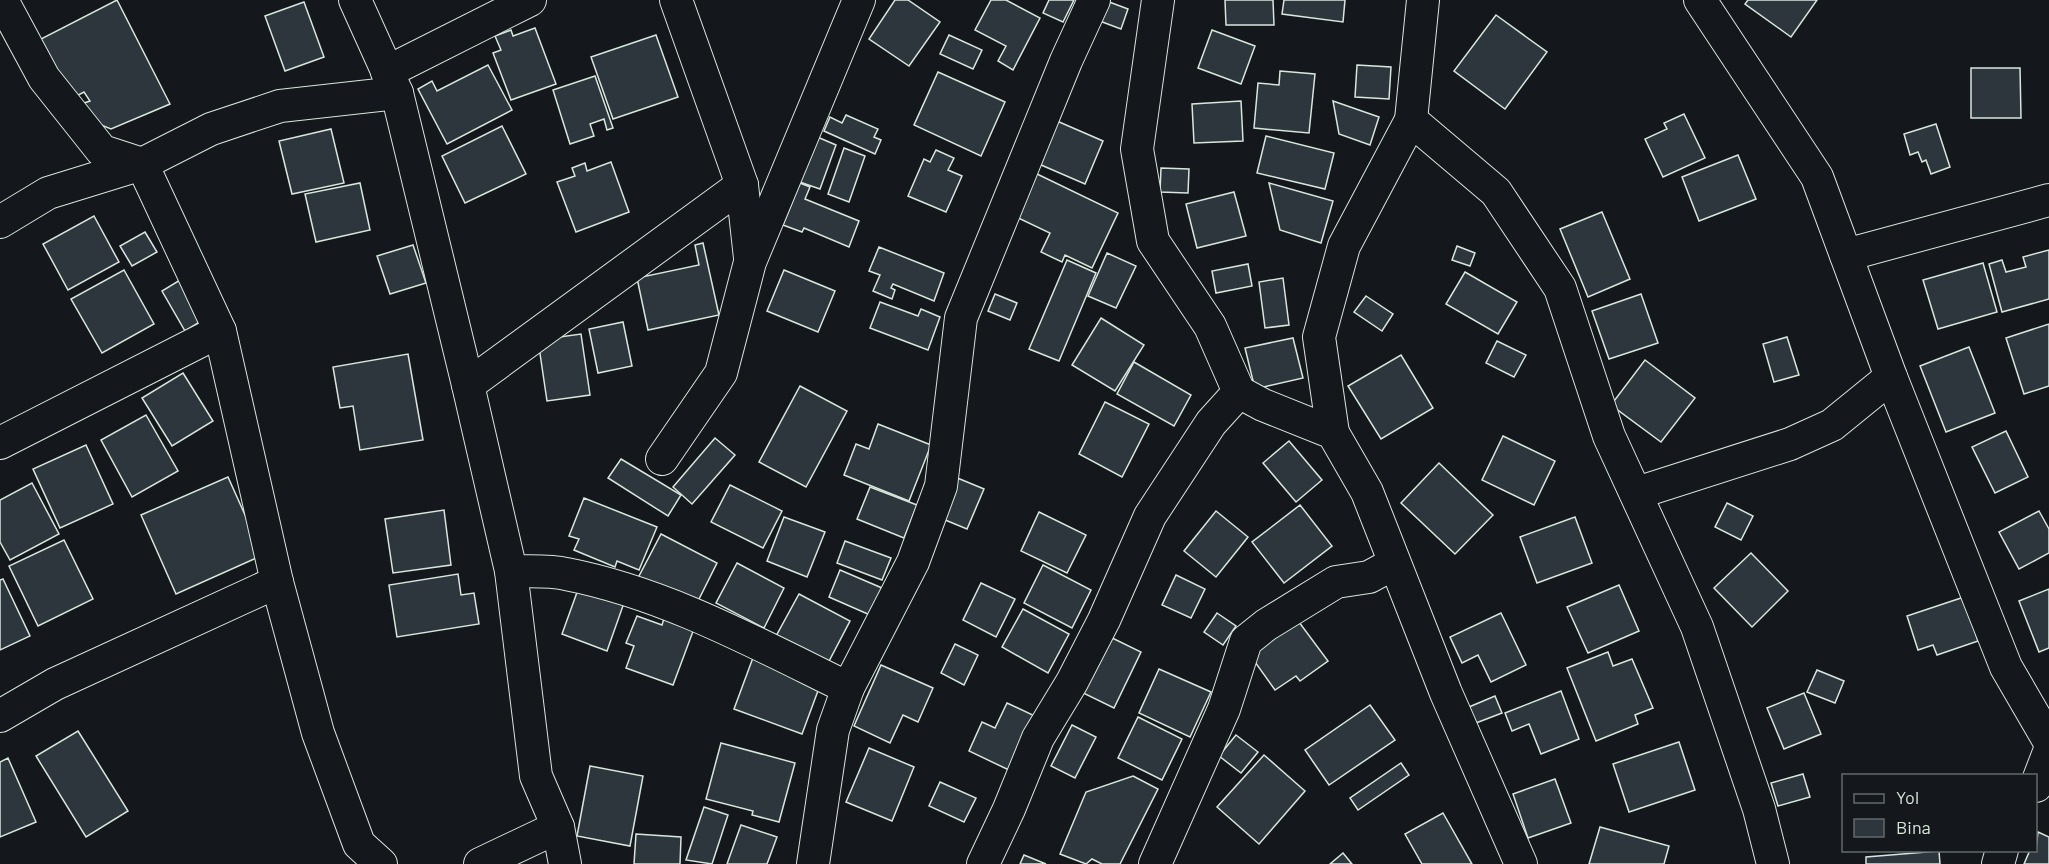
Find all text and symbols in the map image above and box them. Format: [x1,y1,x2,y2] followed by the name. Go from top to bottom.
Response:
[1842,774,2037,852] legend
[1896,786,1919,808] text: Yol
[1896,816,1931,838] text: Bina

